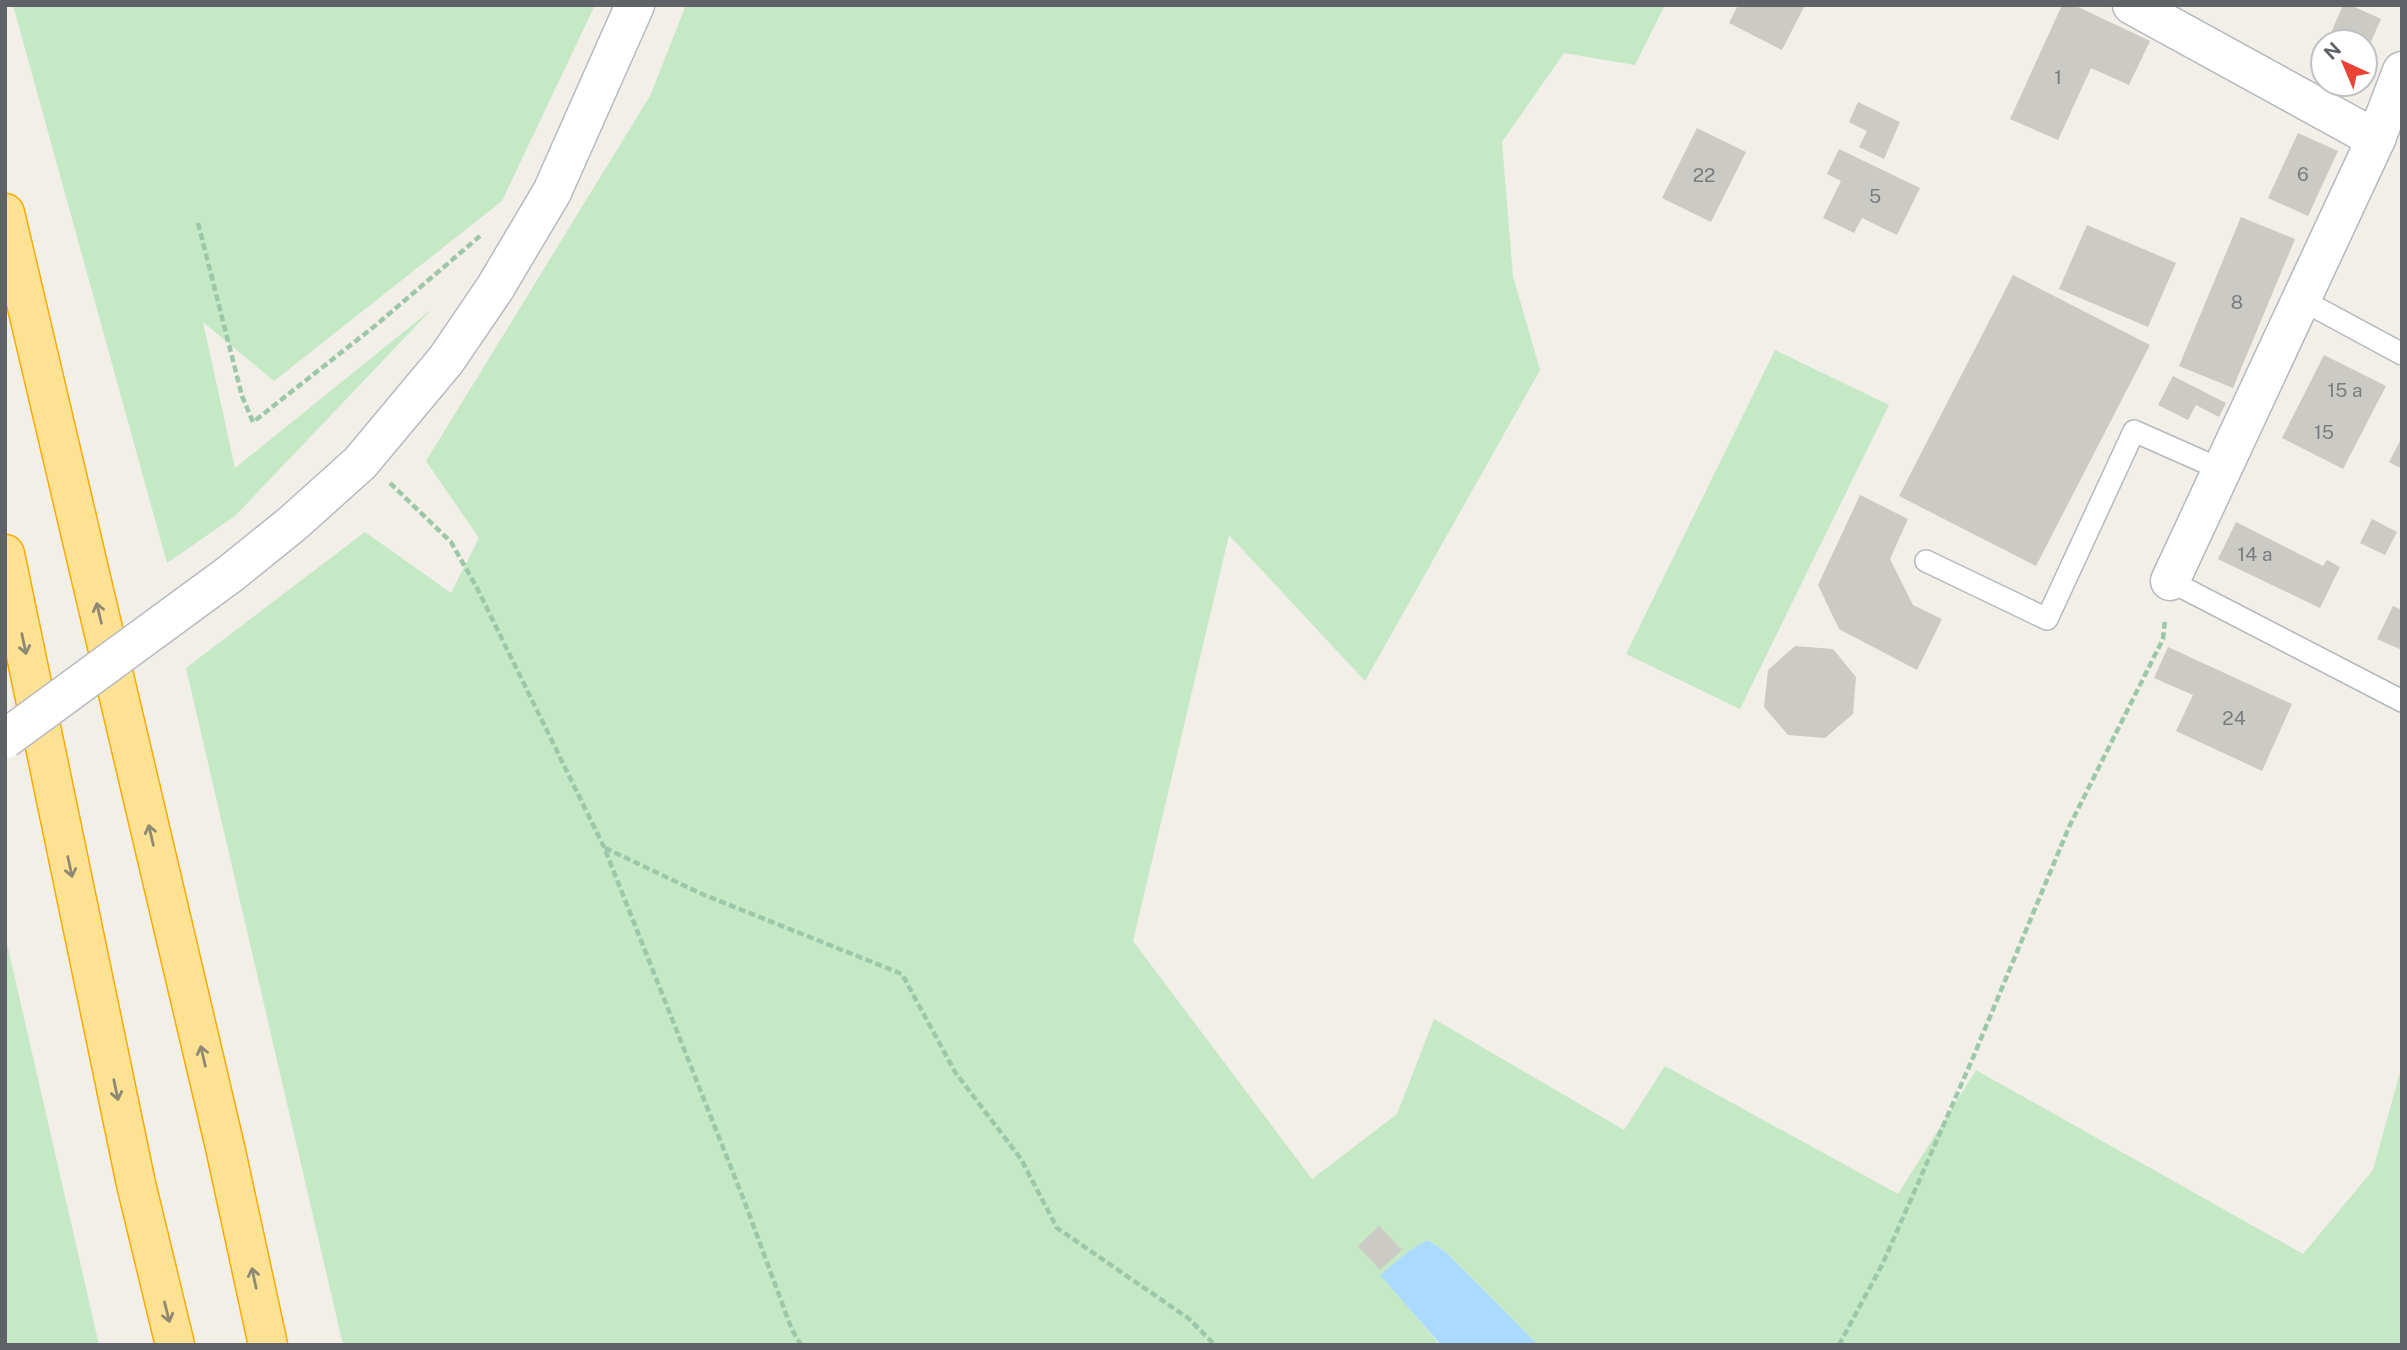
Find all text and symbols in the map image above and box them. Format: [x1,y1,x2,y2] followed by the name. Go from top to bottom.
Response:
[2309,28,2379,98] north arrow
[2319,38,2345,64] text: N
[2054,66,2062,88] house number: 1
[2297,163,2309,185] house number: 6
[1693,164,1715,186] house number: 22
[1869,185,1881,207] house number: 5
[2231,291,2243,313] house number: 8
[2327,379,2363,401] house number: 15 a
[2314,421,2334,443] house number: 15
[2238,543,2272,565] house number: 14 a
[92,602,105,625] one-way arrow
[18,632,32,655] one-way arrow
[2222,707,2246,729] house number: 24
[144,824,157,847] one-way arrow
[64,855,78,878] one-way arrow
[196,1045,209,1068] one-way arrow
[110,1078,124,1101] one-way arrow
[246,1267,260,1290] one-way arrow
[161,1300,174,1323] one-way arrow

